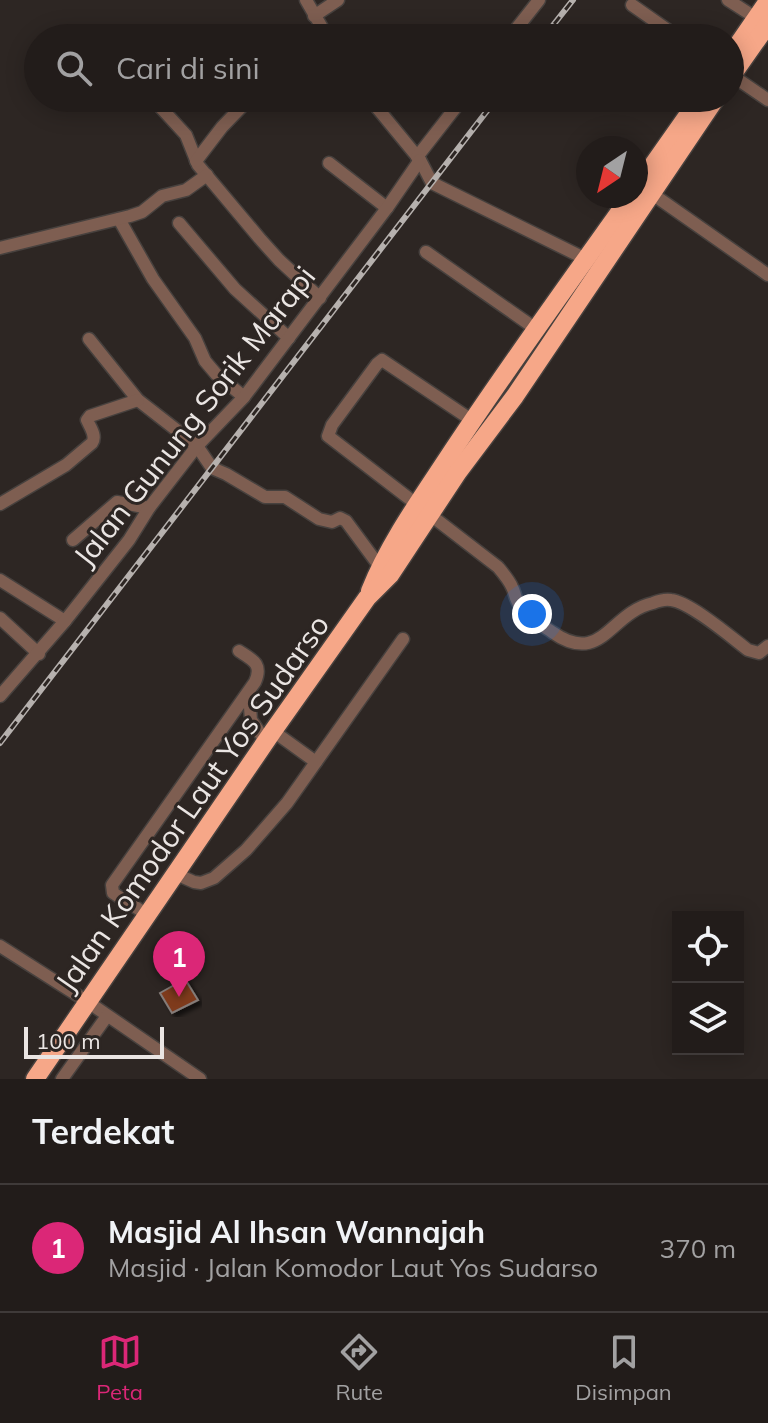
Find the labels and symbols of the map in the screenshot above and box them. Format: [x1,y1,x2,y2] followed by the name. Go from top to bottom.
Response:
[576,136,648,208] north arrow
[65,258,323,574] street label: Jalan Gunung Sorik Marapi
[512,594,552,634] your location
[47,607,337,999] street label: Jalan Komodor Laut Yos Sudarso
[153,931,205,997] pin: 1
[24,1023,164,1059] scale bar

